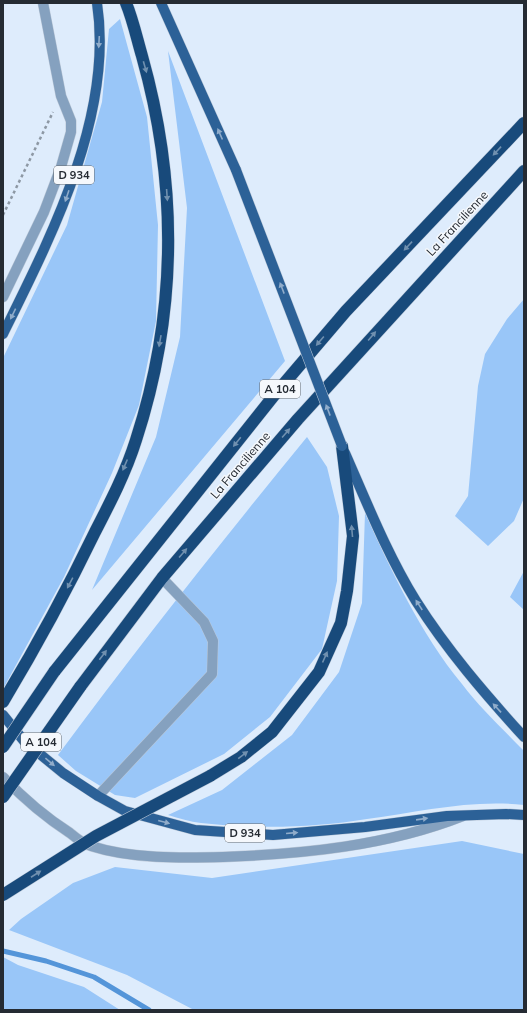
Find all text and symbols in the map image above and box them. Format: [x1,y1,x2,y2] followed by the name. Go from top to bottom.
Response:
[96,36,103,48] one-way arrow
[142,62,148,74] one-way arrow
[217,129,223,140] one-way arrow
[492,146,502,156] one-way arrow
[54,166,94,184] road number: D 934
[423,187,491,259] street label: La Francilienne
[163,189,170,201] one-way arrow
[64,190,70,202] one-way arrow
[404,241,413,250] one-way arrow
[279,282,285,294] one-way arrow
[10,308,16,319] one-way arrow
[368,330,377,341] one-way arrow
[157,334,163,347] one-way arrow
[316,336,325,347] one-way arrow
[260,380,300,398] road number: A 104
[325,403,331,415] one-way arrow
[281,427,290,438] one-way arrow
[207,429,273,501] street label: La Francilienne
[233,436,242,447] one-way arrow
[122,460,128,472] one-way arrow
[348,525,355,537] one-way arrow
[178,548,187,557] one-way arrow
[67,577,73,589] one-way arrow
[415,600,423,610] one-way arrow
[99,650,108,661] one-way arrow
[323,650,329,662] one-way arrow
[493,703,502,713] one-way arrow
[21,733,61,751] road number: A 104
[237,751,248,759] one-way arrow
[44,758,55,767] one-way arrow
[415,816,428,822] one-way arrow
[158,819,170,825] one-way arrow
[225,824,265,842] road number: D 934
[286,830,298,837] one-way arrow
[31,870,41,878] one-way arrow

